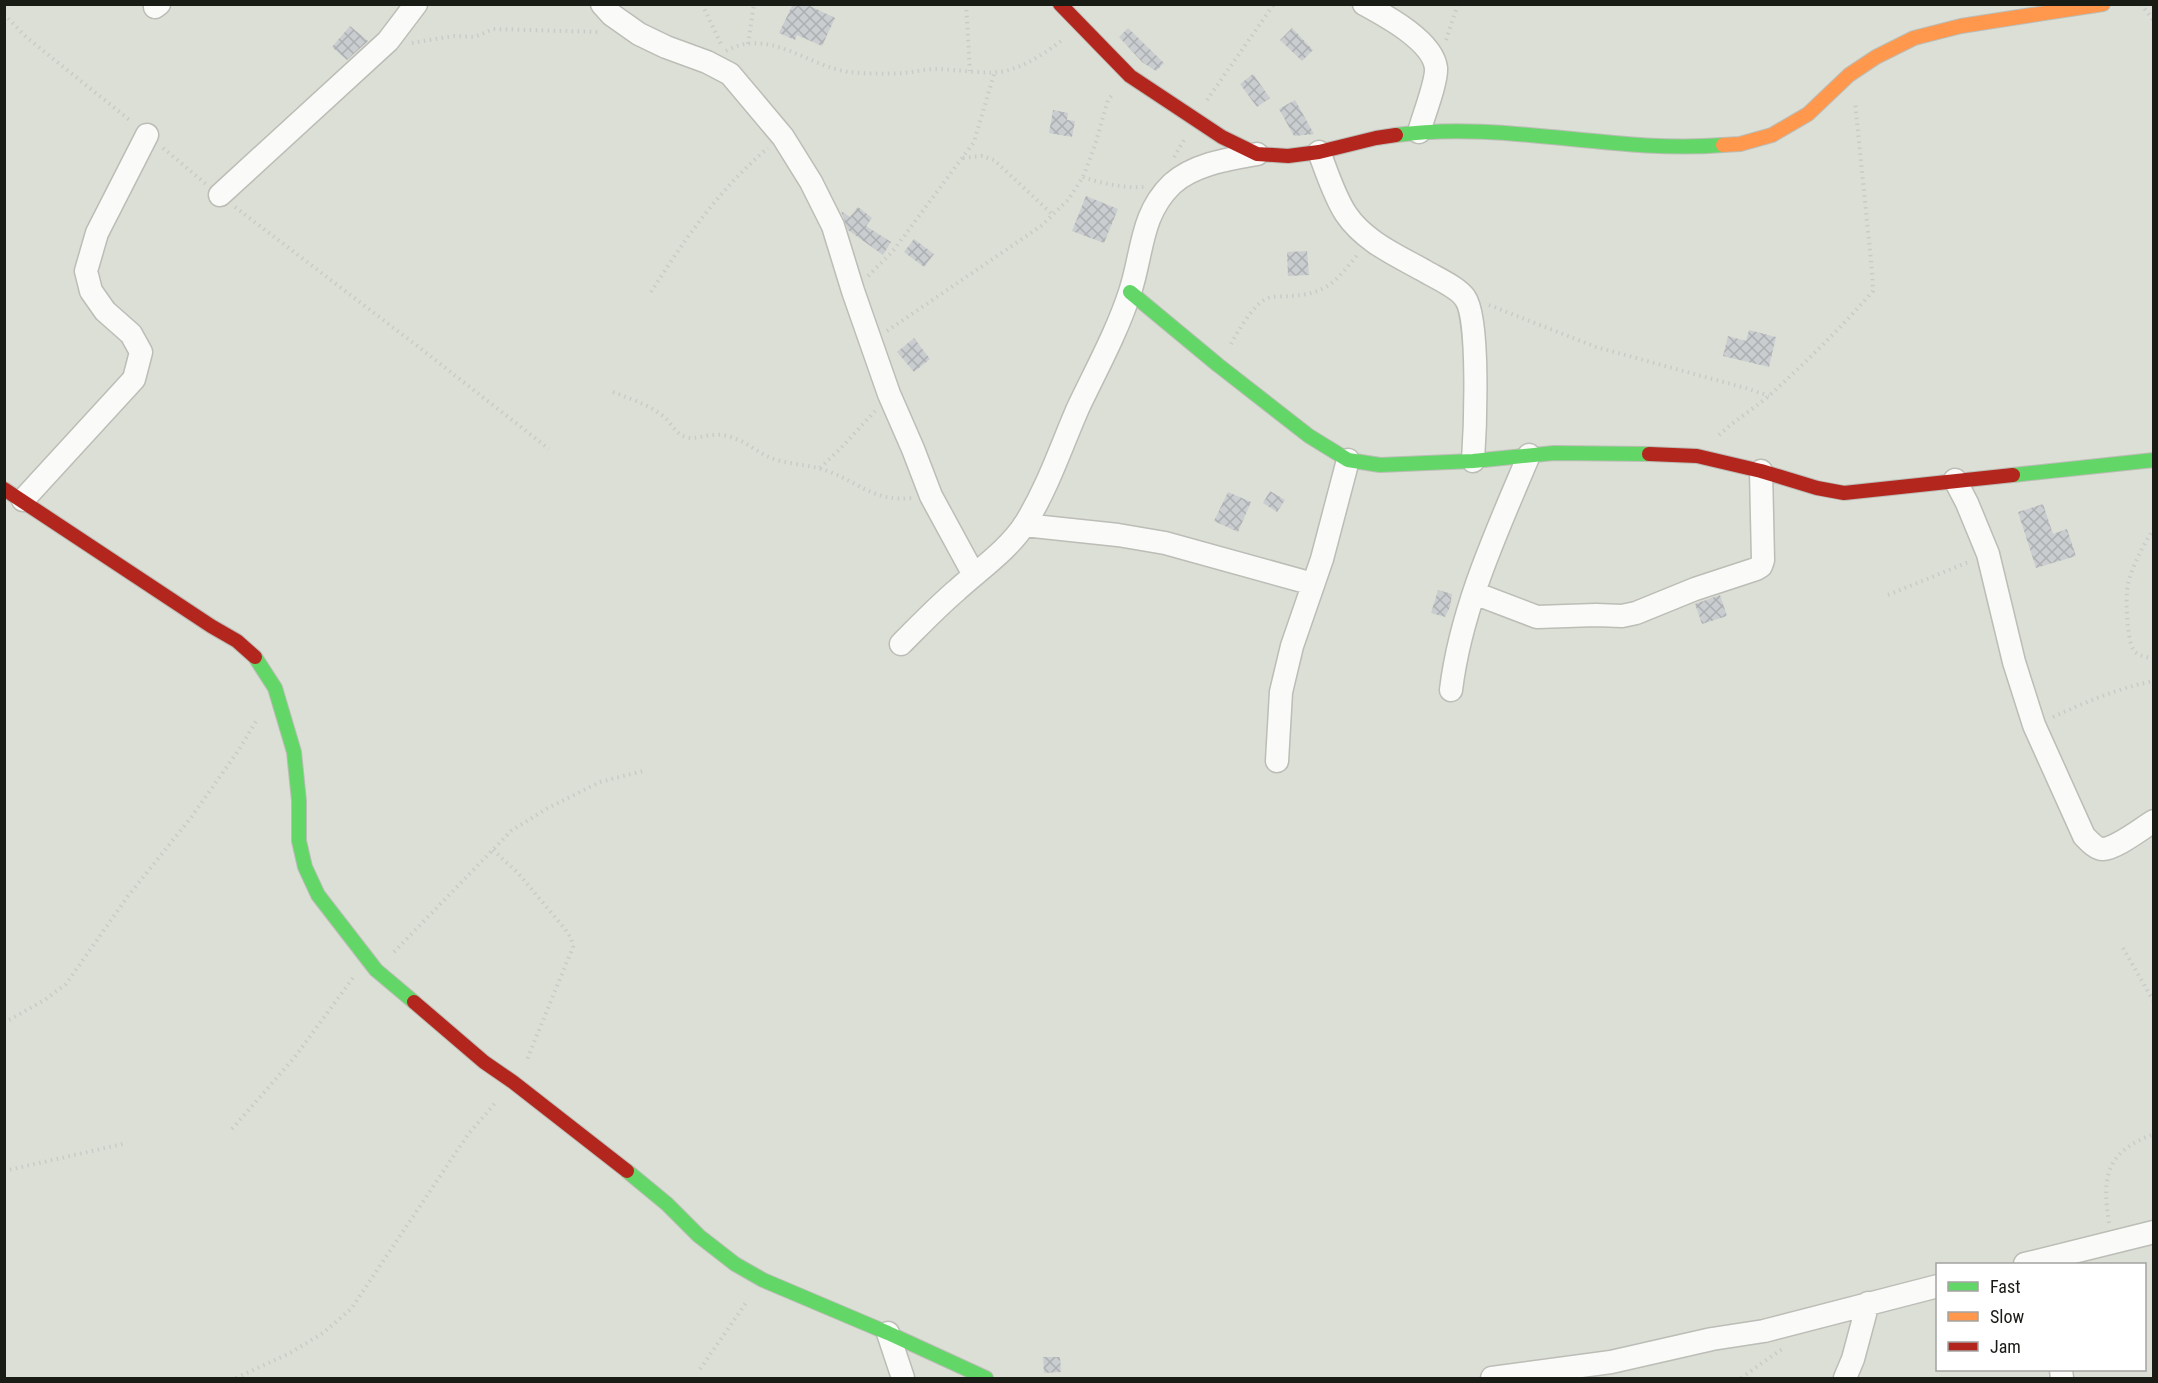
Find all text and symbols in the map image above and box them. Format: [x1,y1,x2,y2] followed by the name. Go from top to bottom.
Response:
[1936,1263,2146,1371] legend
[1990,1276,2021,1297] text: Fast
[1990,1306,2025,1327] text: Slow
[1990,1336,2021,1357] text: Jam

